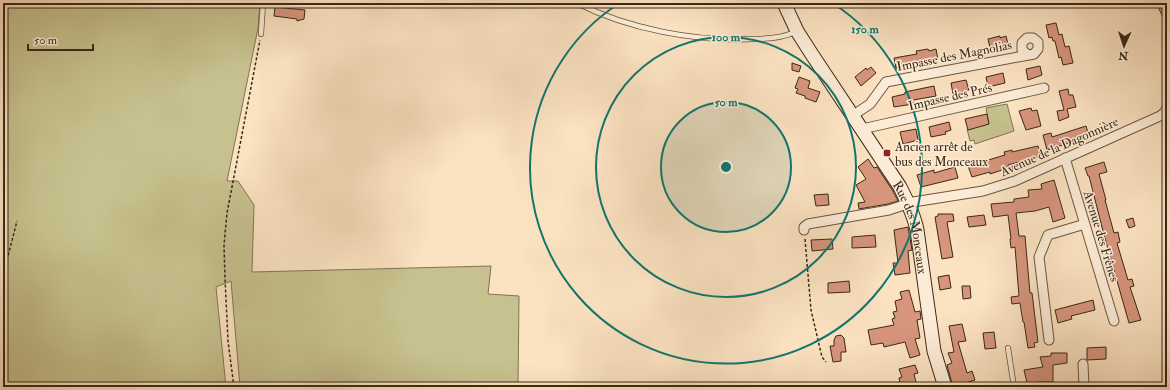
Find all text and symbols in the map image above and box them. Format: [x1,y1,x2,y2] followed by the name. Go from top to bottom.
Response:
[851,22,879,37] text: 150 m
[28,26,93,52] scale bar
[1104,26,1144,66] north arrow
[712,30,741,45] text: 100 m
[34,33,58,48] text: 50 m
[895,37,1014,76] street label: Impasse des Magnolias
[1117,49,1130,62] text: N
[907,79,994,115] street label: Impasse des Prés
[714,95,738,110] text: 50 m
[997,113,1121,181] street label: Avenue de la Dagonnière
[894,139,988,170] place label: Ancien arrêt de bus des Monceaux
[882,148,892,158] marker: Ancien arrêt de bus des Monceaux
[719,160,733,174] centre of rings
[889,178,930,275] street label: Rue des Monceaux
[1079,188,1123,284] street label: Avenue des Frênes

